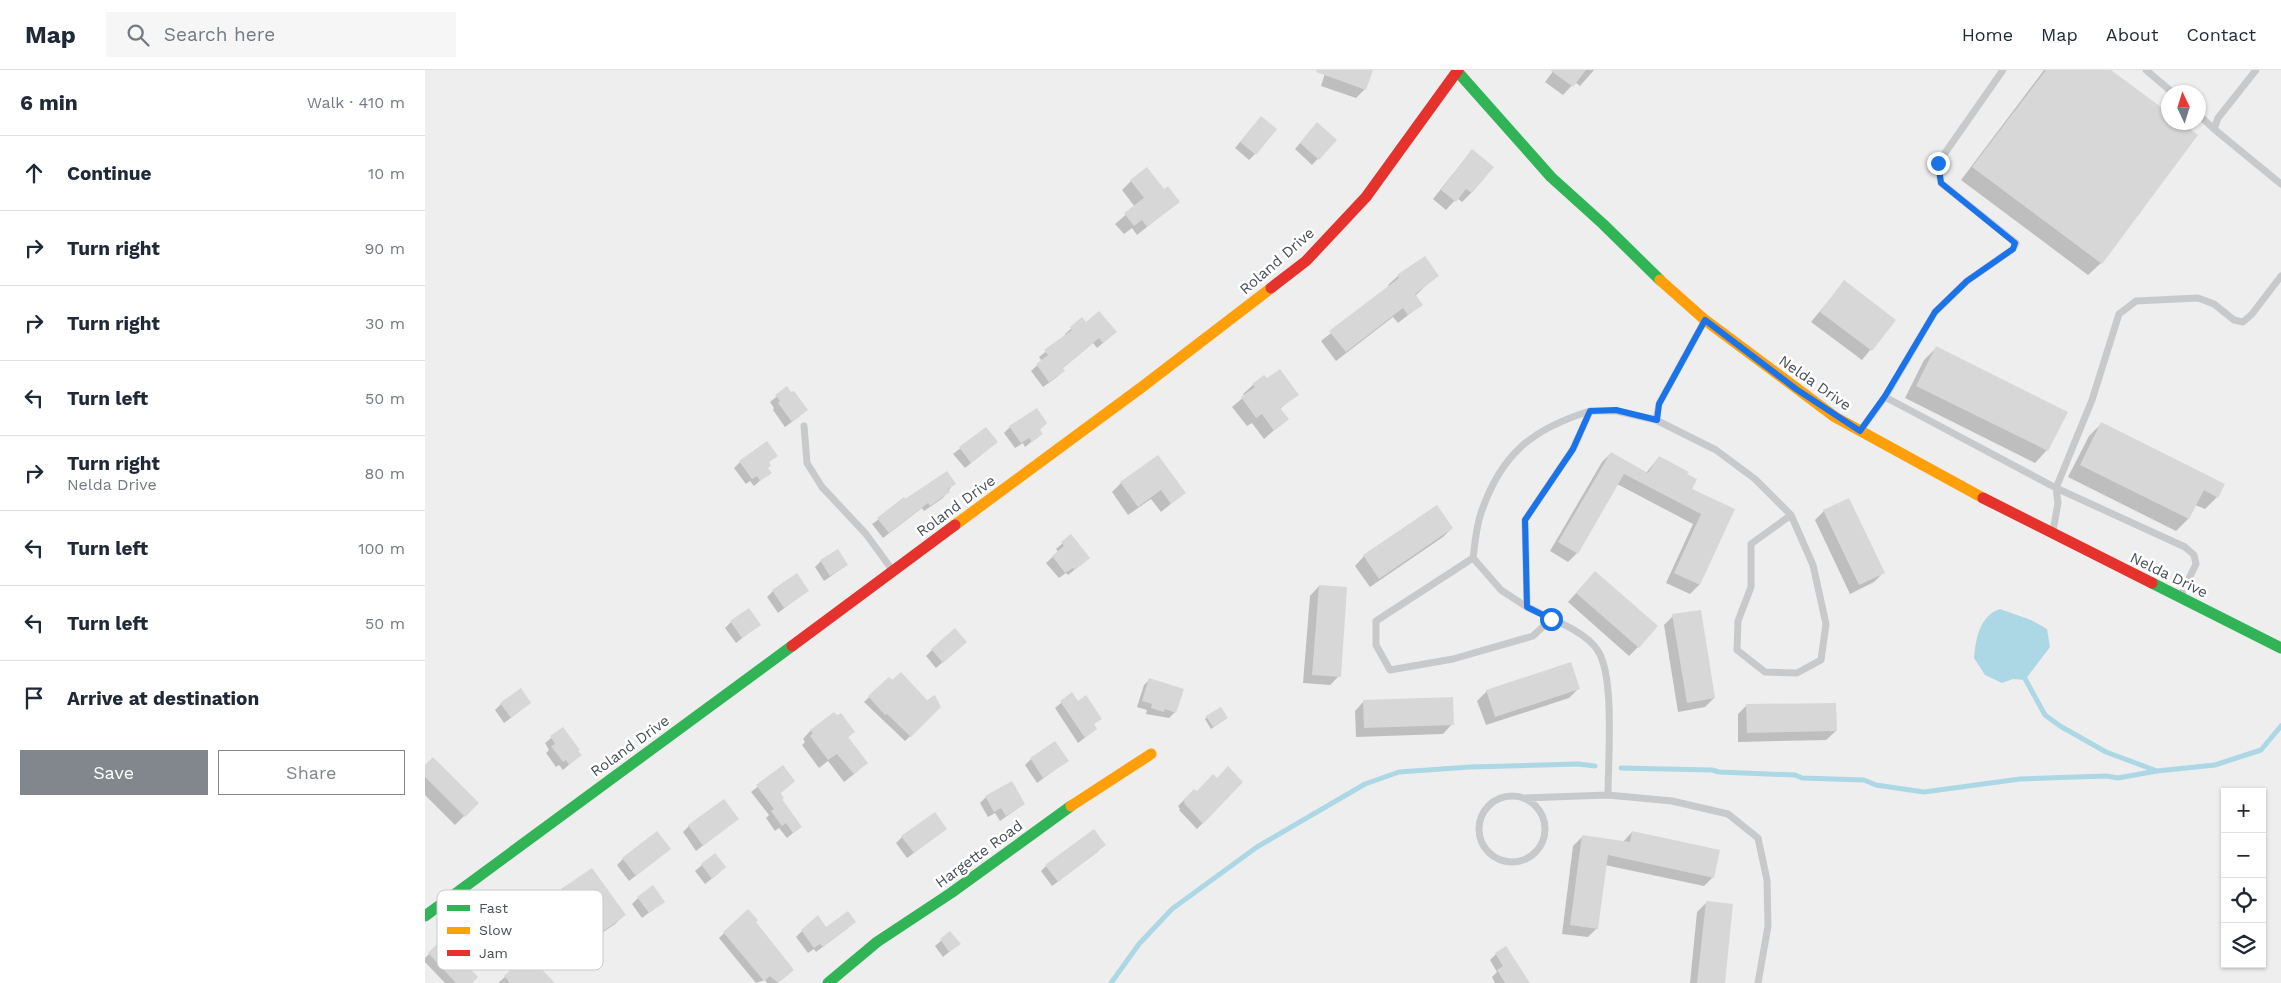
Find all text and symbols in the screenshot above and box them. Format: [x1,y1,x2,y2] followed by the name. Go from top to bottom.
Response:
[106,12,456,57] search box
[25,21,76,49] text: Map
[124,21,152,49] icon: search
[164,23,275,46] text: Search here
[1962,24,2013,45] text: Home
[2041,24,2078,45] text: Map
[2106,24,2158,45] text: About
[2186,24,2256,45] text: Contact
[2161,85,2206,130] north arrow
[20,90,78,115] text: 6 min
[307,93,405,112] text: Walk · 410 m
[1927,152,1950,175] route end
[20,159,48,187] icon: ahead
[67,162,151,185] text: Continue
[368,164,405,183] text: 10 m
[1236,224,1318,298] street label: Roland Drive
[20,234,48,262] icon: right
[67,237,160,260] text: Turn right
[364,239,405,258] text: 90 m
[20,309,48,337] icon: right
[67,312,160,335] text: Turn right
[365,314,405,333] text: 30 m
[1775,352,1855,414] street label: Nelda Drive
[20,384,48,412] icon: left
[67,387,148,410] text: Turn left
[365,389,405,408] text: 50 m
[67,452,160,475] text: Turn right
[20,459,48,487] icon: right
[364,464,405,483] text: 80 m
[913,471,999,541] street label: Roland Drive
[67,475,157,494] text: Nelda Drive
[20,534,48,562] icon: left
[67,537,148,560] text: Turn left
[358,539,405,558] text: 100 m
[2127,548,2211,602] street label: Nelda Drive
[1540,608,1563,631] route start
[20,609,48,637] icon: left
[67,612,148,635] text: Turn left
[365,614,405,633] text: 50 m
[20,684,48,712] icon: arrive
[67,687,259,710] text: Arrive at destination
[587,711,673,781] street label: Roland Drive
[20,750,208,795] button: Save
[218,750,405,795] button: Share
[2221,788,2266,968] map controls
[2221,788,2266,833] button: +
[932,816,1026,892] street label: Hargette Road
[2221,833,2266,878] button: −
[2221,878,2266,923] button: locate
[437,890,603,970] legend
[479,900,508,916] text: Fast
[479,922,512,938] text: Slow
[2221,923,2266,968] button: layers
[479,945,508,961] text: Jam

